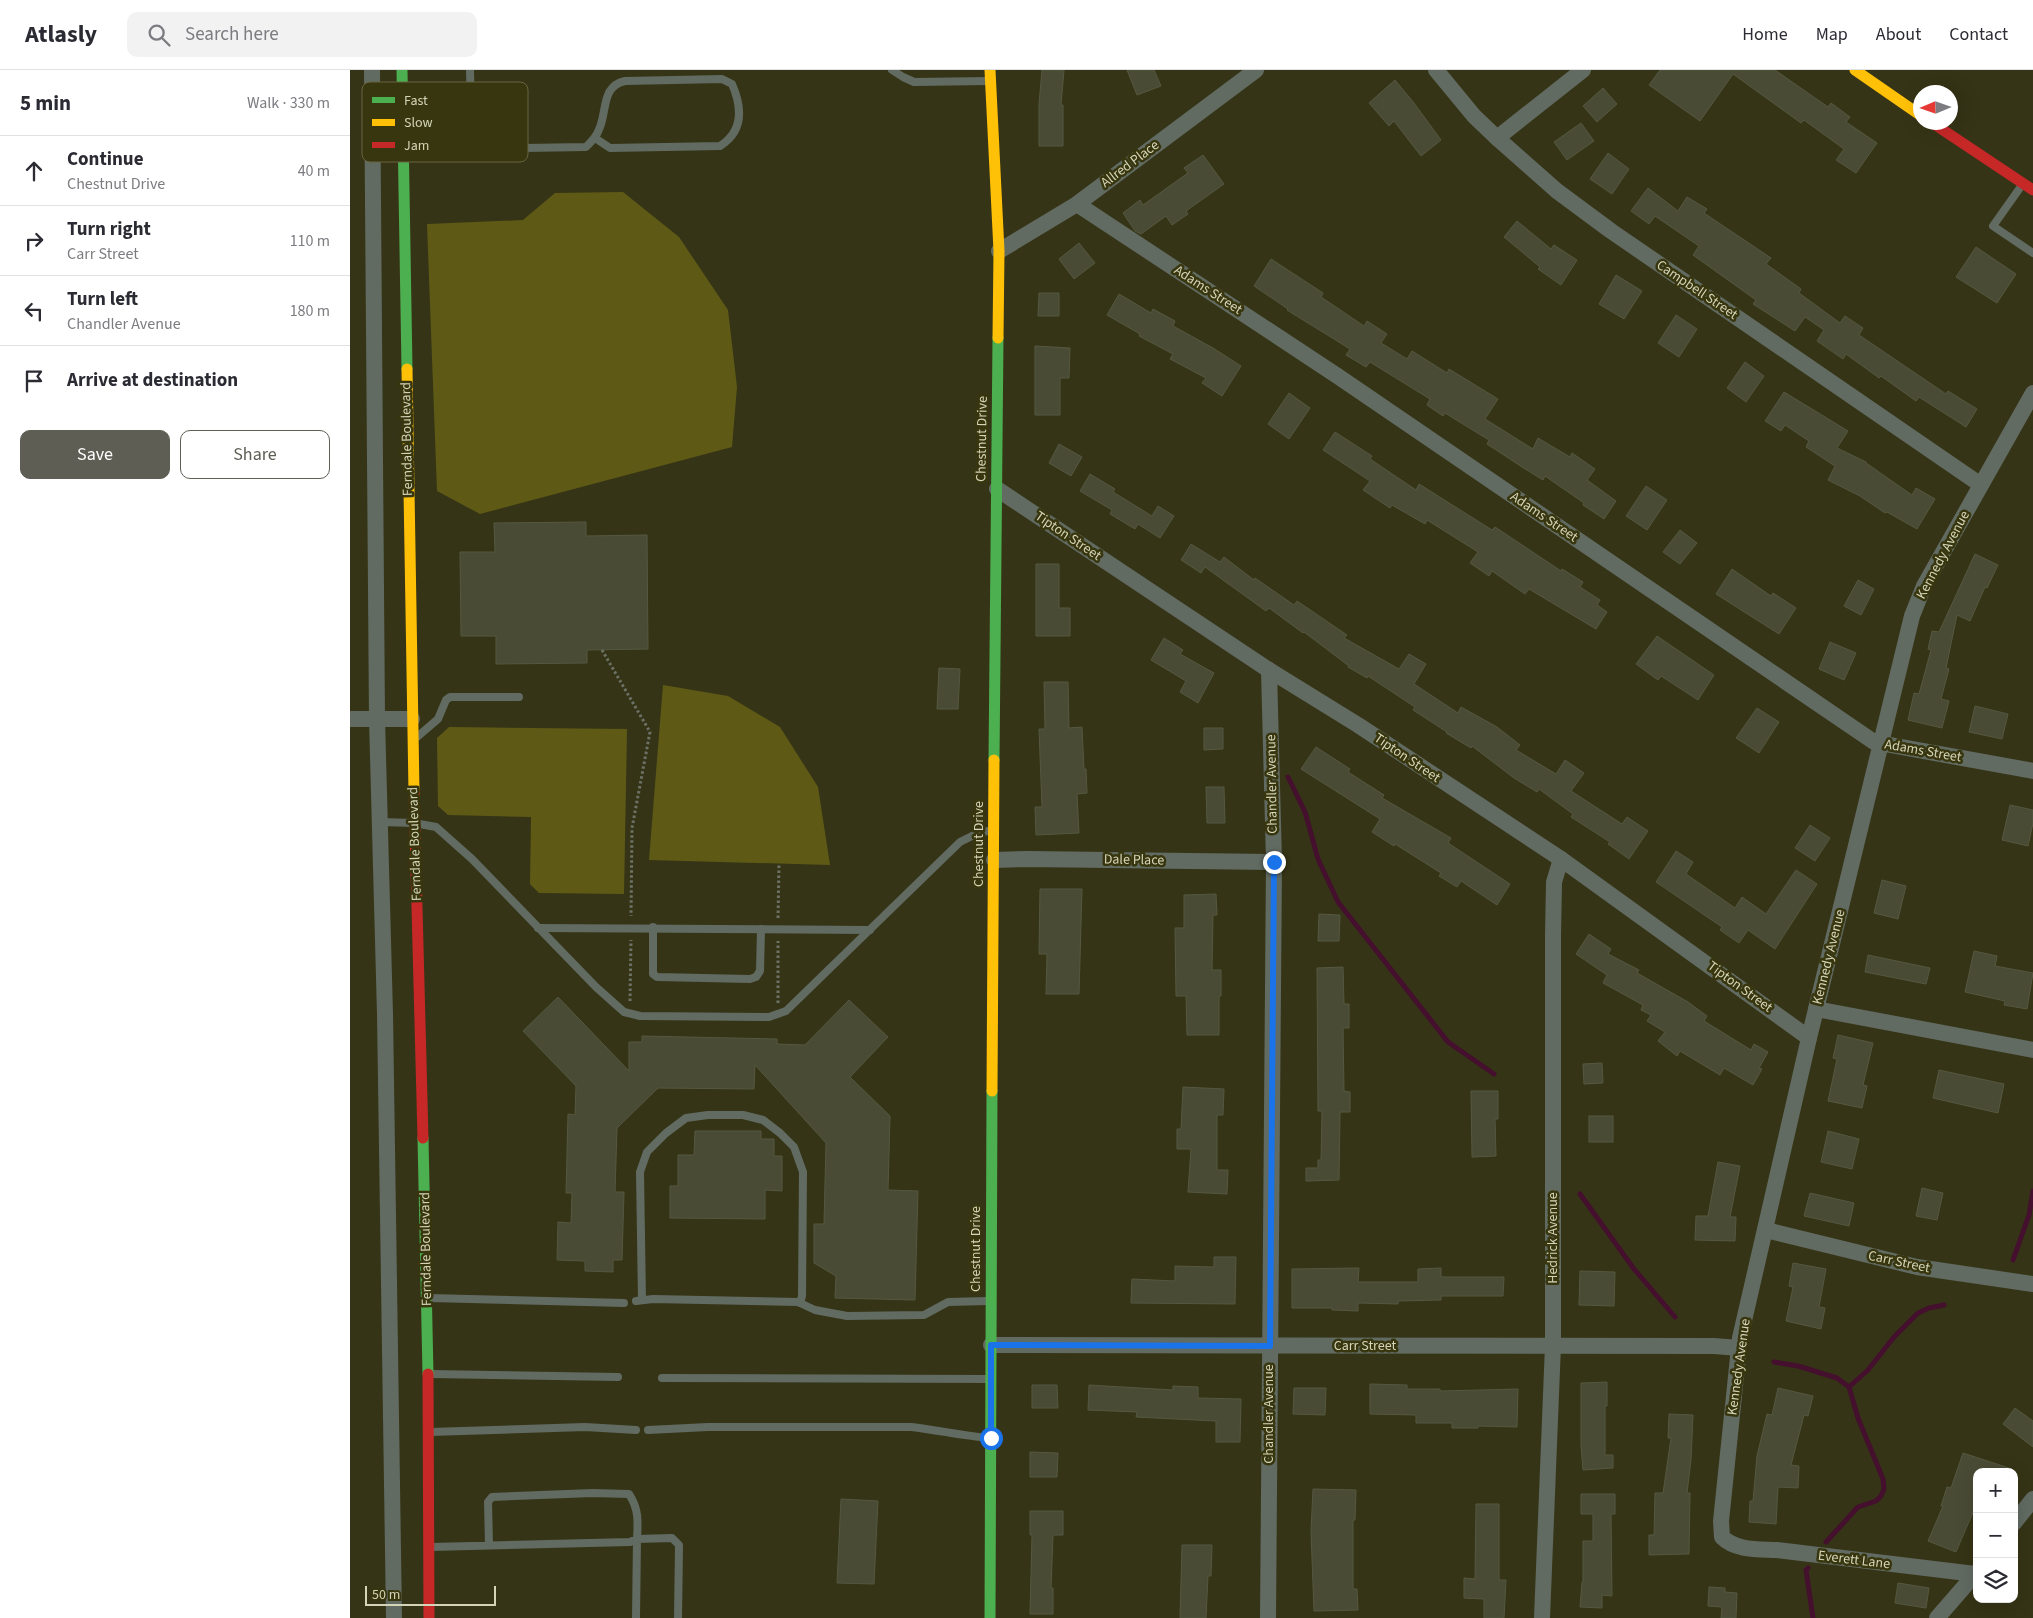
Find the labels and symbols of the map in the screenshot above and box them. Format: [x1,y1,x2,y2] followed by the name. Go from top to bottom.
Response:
[362,82,528,162] legend
[1913,85,1958,130] north arrow
[404,91,428,111] text: Fast
[404,113,433,133] text: Slow
[1097,135,1163,193] street label: Allred Place
[404,136,429,156] text: Jam
[1652,255,1742,325] street label: Campbell Street
[1170,260,1246,320] street label: Adams Street
[396,382,418,496] street label: Ferndale Boulevard
[971,396,993,482] street label: Chestnut Drive
[1506,487,1582,547] street label: Adams Street
[1031,506,1105,566] street label: Tipton Street
[1911,507,1975,603] street label: Kennedy Avenue
[1370,728,1444,788] street label: Tipton Street
[1261,734,1283,834] street label: Chandler Avenue
[1883,734,1963,768] street label: Adams Street
[403,787,427,901] street label: Ferndale Boulevard
[969,801,989,887] street label: Chestnut Drive
[1104,849,1165,871] street label: Dale Place
[1263,851,1286,874] route end
[1808,907,1851,1007] street label: Kennedy Avenue
[1703,957,1777,1018] street label: Tipton Street
[415,1192,437,1306] street label: Ferndale Boulevard
[1543,1192,1563,1284] street label: Hedrick Avenue
[966,1206,986,1292] street label: Chestnut Drive
[1866,1246,1932,1278] street label: Carr Street
[1722,1317,1756,1417] street label: Kennedy Avenue
[1334,1336,1397,1356] street label: Carr Street
[1259,1364,1279,1464] street label: Chandler Avenue
[980,1427,1003,1450] route start
[1817,1546,1891,1574] street label: Everett Lane
[365,1583,496,1606] scale bar

